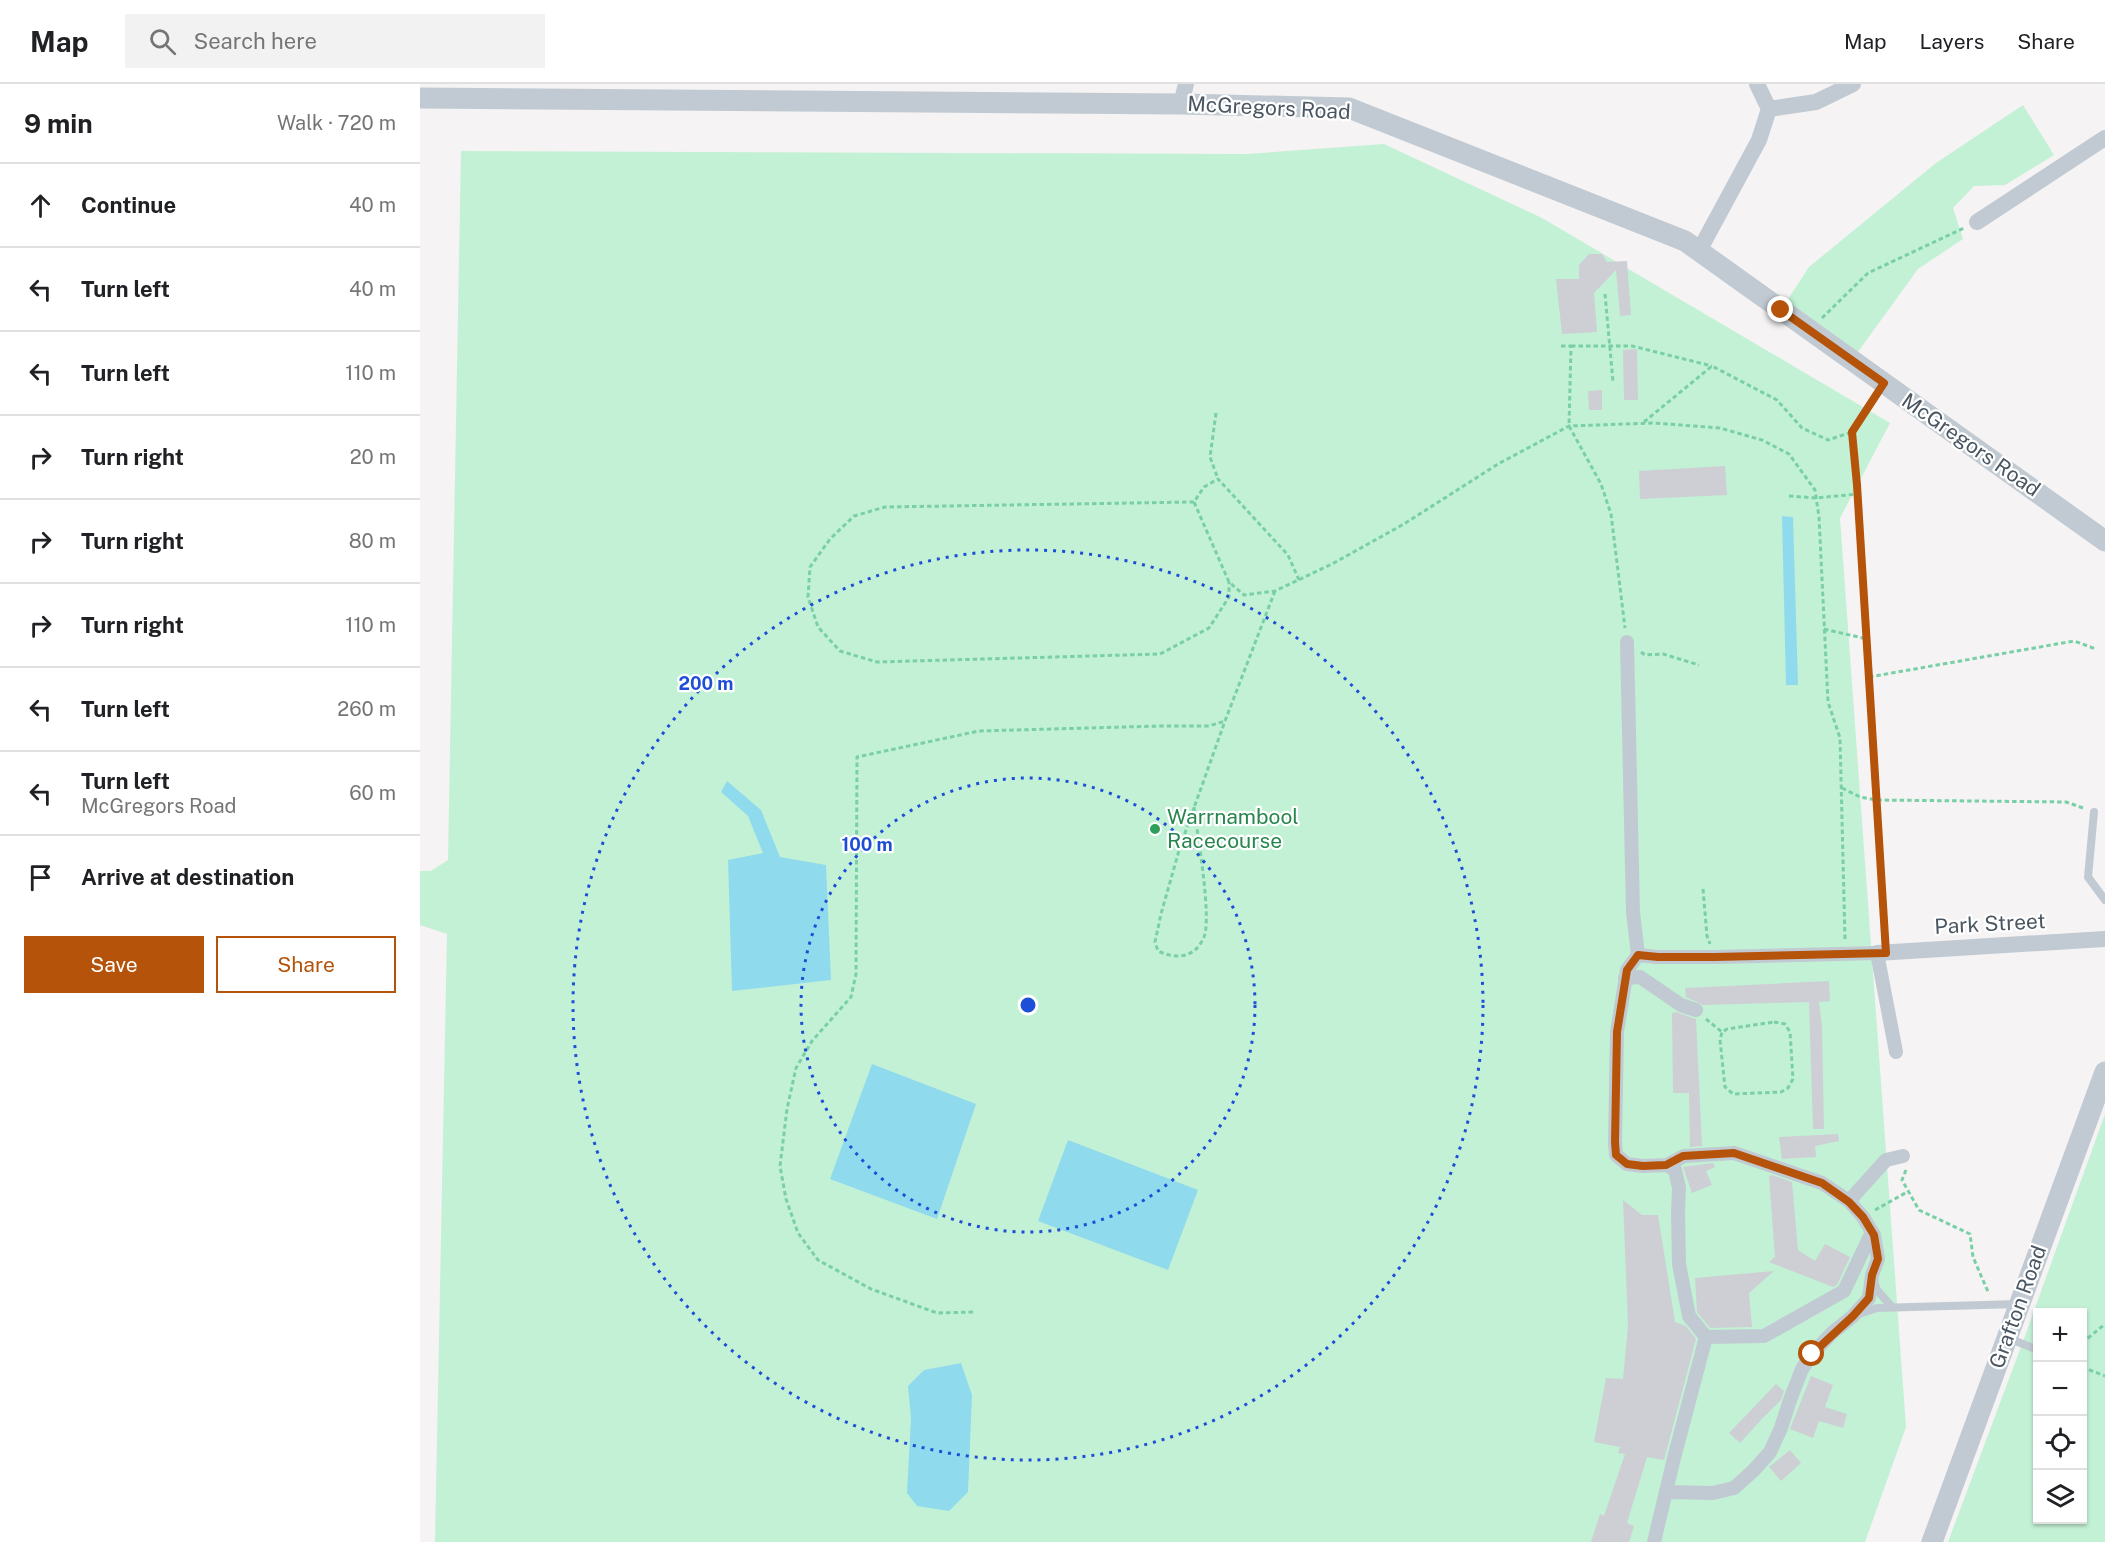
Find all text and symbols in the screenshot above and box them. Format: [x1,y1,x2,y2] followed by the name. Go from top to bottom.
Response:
[125,14,545,68] search box
[30,25,89,58] text: Map
[146,25,179,58] icon: search
[194,28,317,54] text: Search here
[1844,29,1887,54] text: Map
[1920,29,1984,54] text: Layers
[2017,29,2075,54] text: Share
[1187,91,1351,124] street label: McGregors Road
[24,108,93,139] text: 9 min
[277,111,396,135] text: Walk · 720 m
[24,189,57,222] icon: ahead
[81,192,176,218] text: Continue
[349,193,396,217] text: 40 m
[24,273,57,306] icon: left
[81,276,170,302] text: Turn left
[349,277,396,301] text: 40 m
[1767,296,1793,322] route end
[24,357,57,390] icon: left
[81,360,170,386] text: Turn left
[345,361,396,385] text: 110 m
[1897,388,2045,502] street label: McGregors Road
[24,441,57,474] icon: right
[81,444,184,470] text: Turn right
[350,445,396,469] text: 20 m
[24,525,57,558] icon: right
[81,528,184,554] text: Turn right
[349,529,396,553] text: 80 m
[24,609,57,642] icon: right
[81,612,184,638] text: Turn right
[345,613,396,637] text: 110 m
[679,673,733,694] text: 200 m
[24,693,57,726] icon: left
[81,696,170,722] text: Turn left
[337,697,396,721] text: 260 m
[81,768,170,794] text: Turn left
[24,777,57,810] icon: left
[349,781,396,805] text: 60 m
[81,794,236,818] text: McGregors Road
[1167,804,1299,853] place label: Warrnambool Racecourse
[1148,822,1162,836] marker: Warrnambool Racecourse
[841,834,893,855] text: 100 m
[24,861,57,894] icon: arrive
[81,864,294,890] text: Arrive at destination
[1934,908,2046,939] street label: Park Street
[24,936,204,993] button: Save
[216,936,396,993] button: Share
[1018,995,1038,1015] centre of rings
[1984,1242,2051,1372] street label: Grafton Road
[2033,1308,2087,1524] map controls
[2033,1308,2087,1362] button: +
[1798,1340,1824,1366] route start
[2033,1362,2087,1416] button: −
[2033,1416,2087,1470] button: locate
[2033,1470,2087,1524] button: layers

